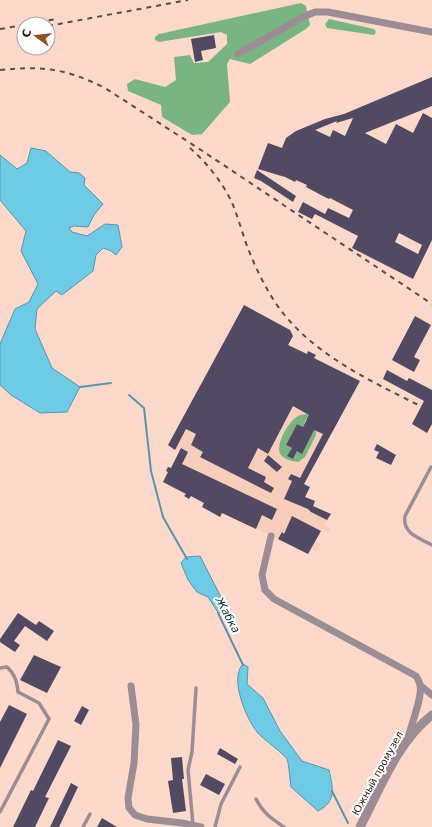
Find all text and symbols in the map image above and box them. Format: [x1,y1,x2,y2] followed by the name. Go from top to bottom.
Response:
[16,16,56,56] north arrow
[19,28,34,39] text: С
[212,594,243,636] water label: Жабка
[350,729,405,817] street label: Южный промузел

